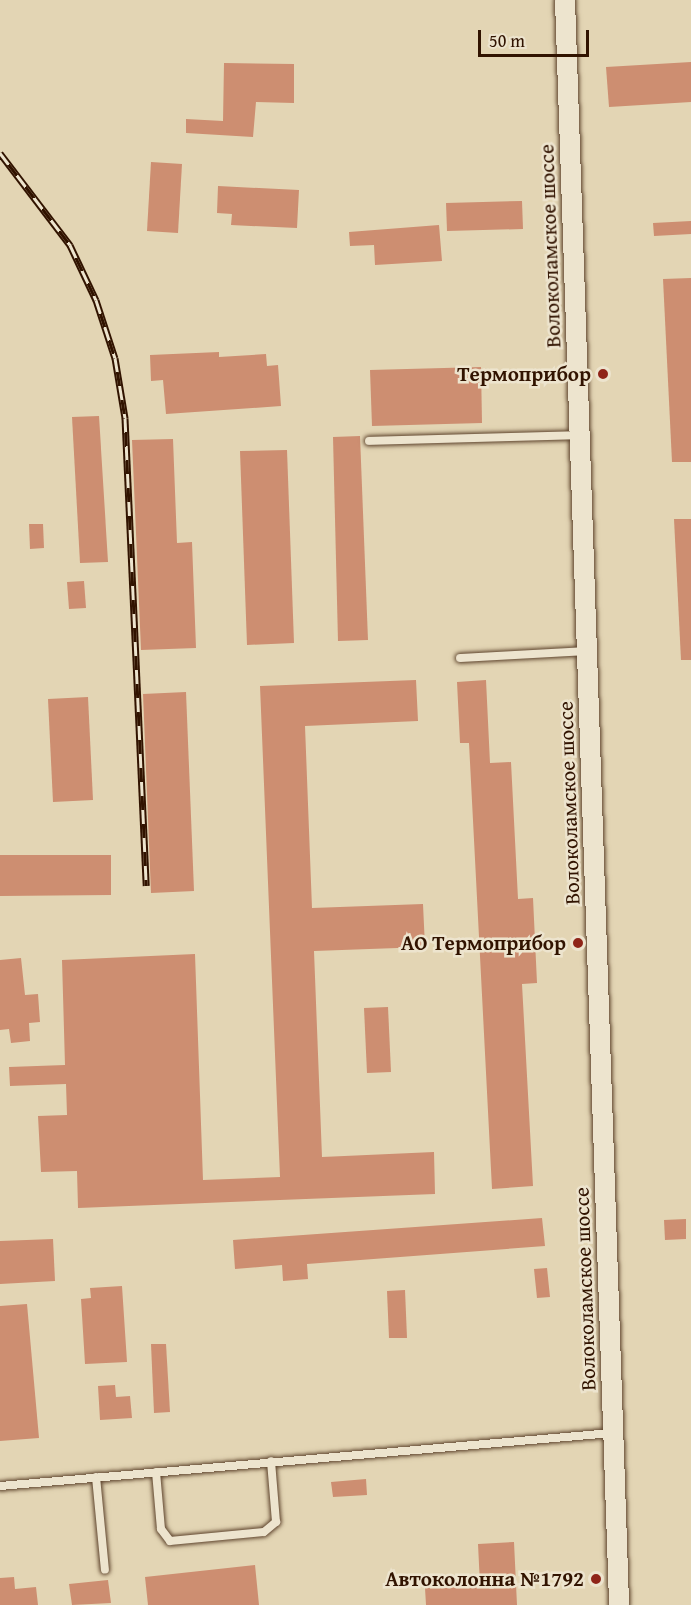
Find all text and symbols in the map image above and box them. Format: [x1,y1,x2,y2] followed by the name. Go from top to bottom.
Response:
[481,18,592,56] scale bar
[489,27,525,54] text: 50 m
[534,144,566,348] street label: Волоколамское шоссе
[457,361,591,387] place label: Термоприбор
[596,367,610,381] marker: Термоприбор
[553,701,585,905] street label: Волоколамское шоссе
[401,930,566,956] place label: АО Термоприбор
[571,936,585,950] marker: АО Термоприбор
[569,1187,601,1391] street label: Волоколамское шоссе
[385,1566,584,1592] place label: Автоколонна №1792
[589,1572,603,1586] marker: Автоколонна №1792

